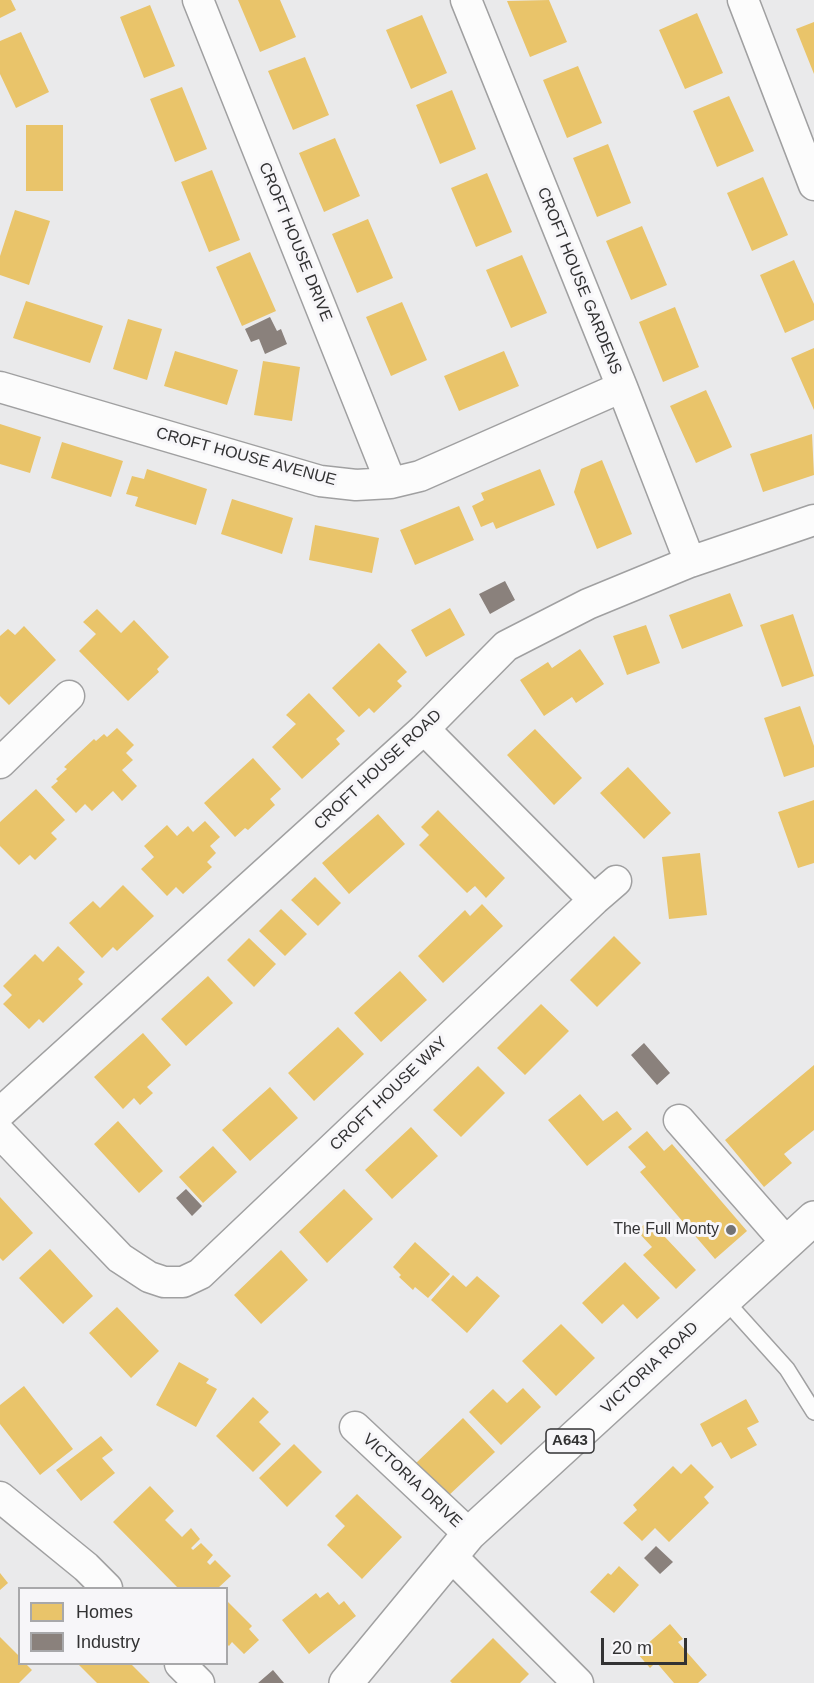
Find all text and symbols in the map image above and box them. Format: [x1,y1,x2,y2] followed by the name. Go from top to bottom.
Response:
[254,160,336,324] street label: CROFT HOUSE DRIVE
[533,185,625,377] street label: CROFT HOUSE GARDENS
[154,424,338,490] street label: CROFT HOUSE AVENUE
[310,706,446,834] street label: CROFT HOUSE ROAD
[326,1033,452,1155] street label: CROFT HOUSE WAY
[613,1220,719,1240] place label: The Full Monty
[724,1223,738,1237] marker: The Full Monty
[597,1318,703,1418] street label: VICTORIA ROAD
[546,1429,594,1453] road number: A643
[358,1430,466,1532] street label: VICTORIA DRIVE
[18,1587,228,1665] legend
[76,1602,133,1622] text: Homes
[604,1626,690,1664] scale bar
[76,1632,140,1652] text: Industry
[612,1638,652,1658] text: 20 m

